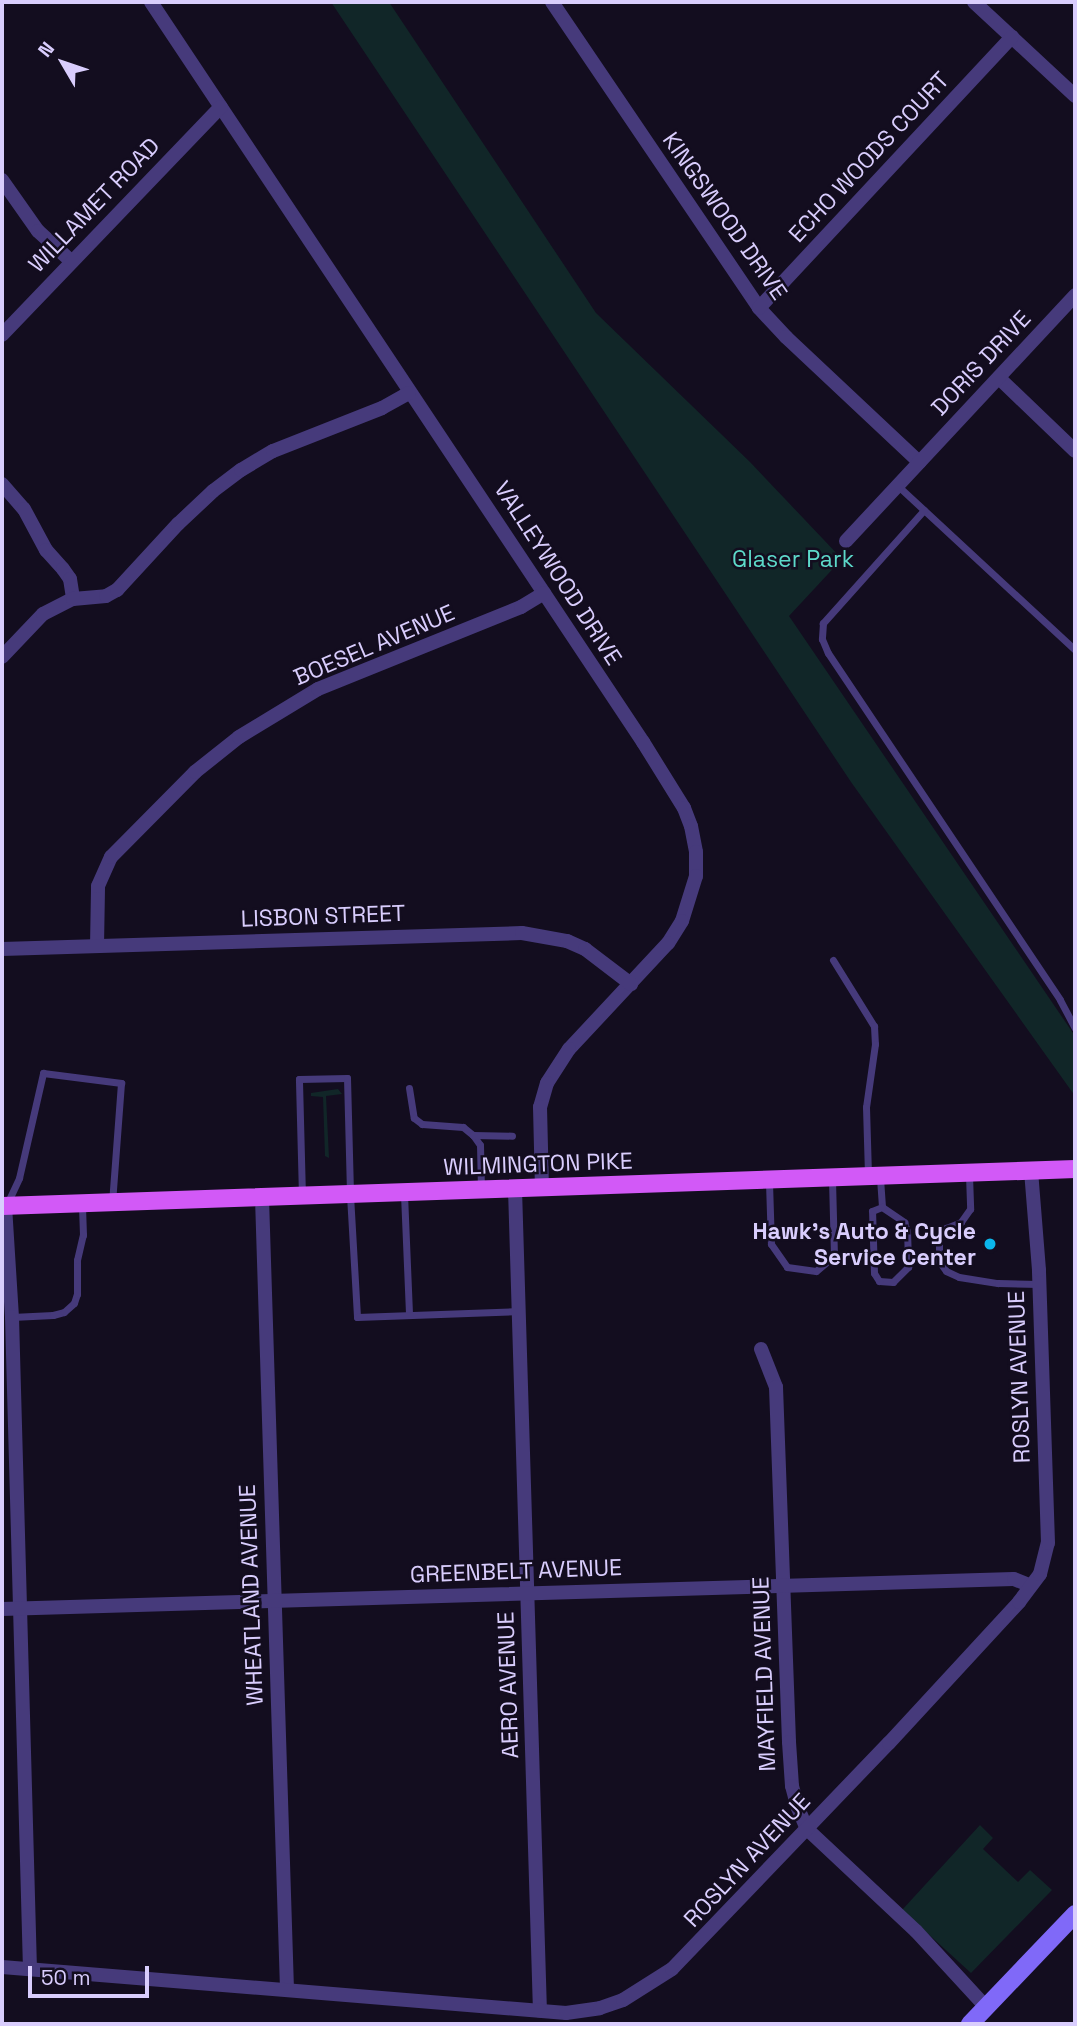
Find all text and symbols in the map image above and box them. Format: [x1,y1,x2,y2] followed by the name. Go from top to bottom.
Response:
[28,28,98,98] north arrow
[33,37,60,62] text: N
[783,66,955,248] street label: ECHO WOODS COURT
[657,127,793,305] street label: KINGSWOOD DRIVE
[23,132,165,278] street label: WILLAMET ROAD
[925,305,1037,421] street label: DORIS DRIVE
[488,476,628,670] street label: VALLEYWOOD DRIVE
[732,545,854,573] park label: Glaser Park
[289,598,459,692] street label: BOESEL AVENUE
[240,899,406,933] street label: LISBON STREET
[443,1147,633,1181] street label: WILMINGTON PIKE
[752,1217,976,1271] place label: Hawk's Auto & Cycle Service Center
[982,1236,998,1252] marker: Hawk's Auto & Cycle Service Center
[1002,1290,1036,1464] street label: ROSLYN AVENUE
[233,1484,269,1706] street label: WHEATLAND AVENUE
[409,1553,623,1589] street label: GREENBELT AVENUE
[747,1576,781,1772] street label: MAYFIELD AVENUE
[492,1611,524,1759] street label: AERO AVENUE
[678,1787,816,1933] street label: ROSLYN AVENUE
[32,1952,152,1996] scale bar
[41,1964,91,1991] text: 50 m

